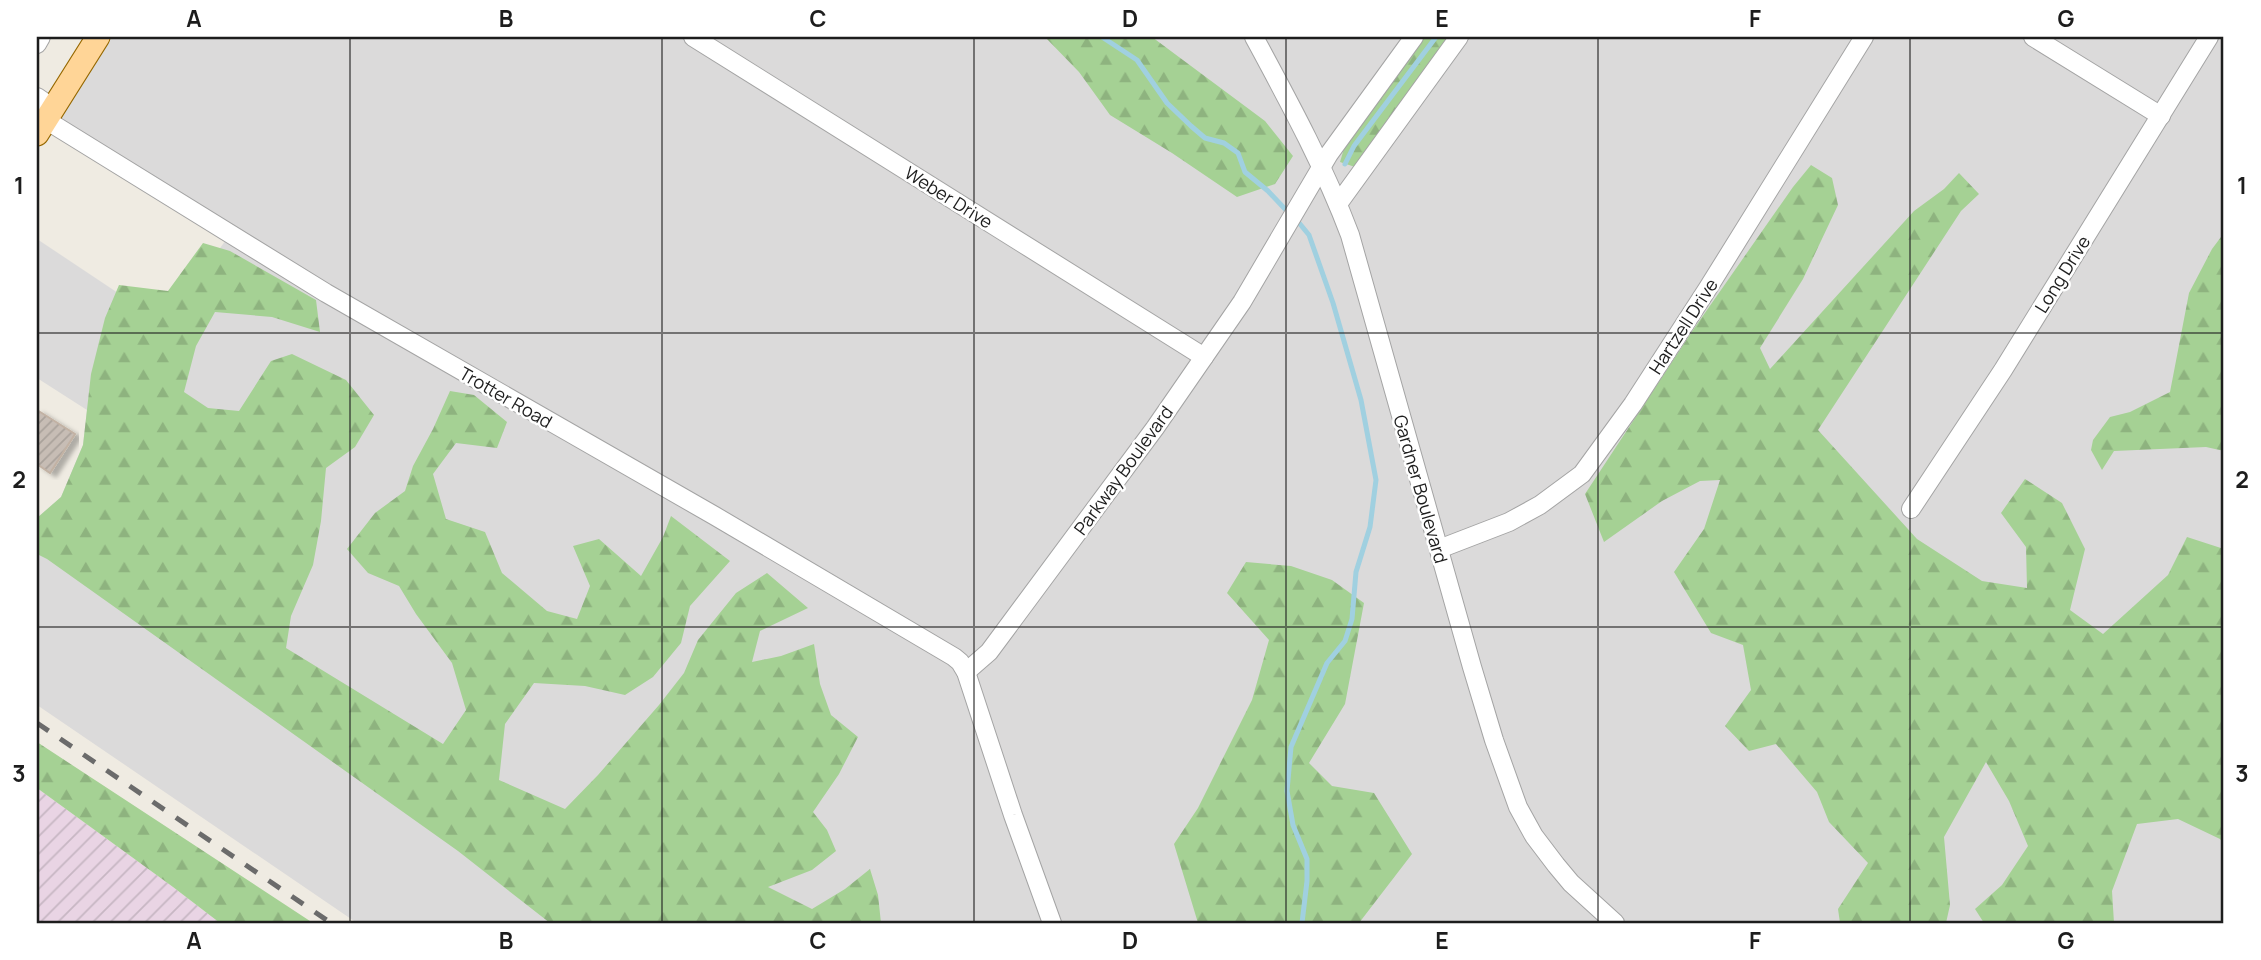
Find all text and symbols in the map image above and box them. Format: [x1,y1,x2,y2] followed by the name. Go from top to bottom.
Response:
[186,2,202,34] text: A
[499,2,513,34] text: B
[810,2,827,34] text: C
[1122,2,1138,34] text: D
[1435,2,1449,34] text: E
[1749,2,1761,34] text: F
[2058,2,2075,34] text: G
[900,160,998,234] street label: Weber Drive
[14,169,24,201] text: 1
[2237,169,2247,201] text: 1
[2029,231,2095,317] street label: Long Drive
[1643,274,1723,378] street label: Hartzell Drive
[455,361,557,433] street label: Trotter Road
[1068,401,1178,539] street label: Parkway Boulevard
[1388,412,1454,566] street label: Gardner Boulevard
[12,463,26,495] text: 2
[2235,463,2249,495] text: 2
[12,757,26,789] text: 3
[2235,757,2249,789] text: 3
[186,924,202,956] text: A
[499,924,513,956] text: B
[810,924,827,956] text: C
[1122,924,1138,956] text: D
[1435,924,1449,956] text: E
[1749,924,1761,956] text: F
[2058,924,2075,956] text: G

